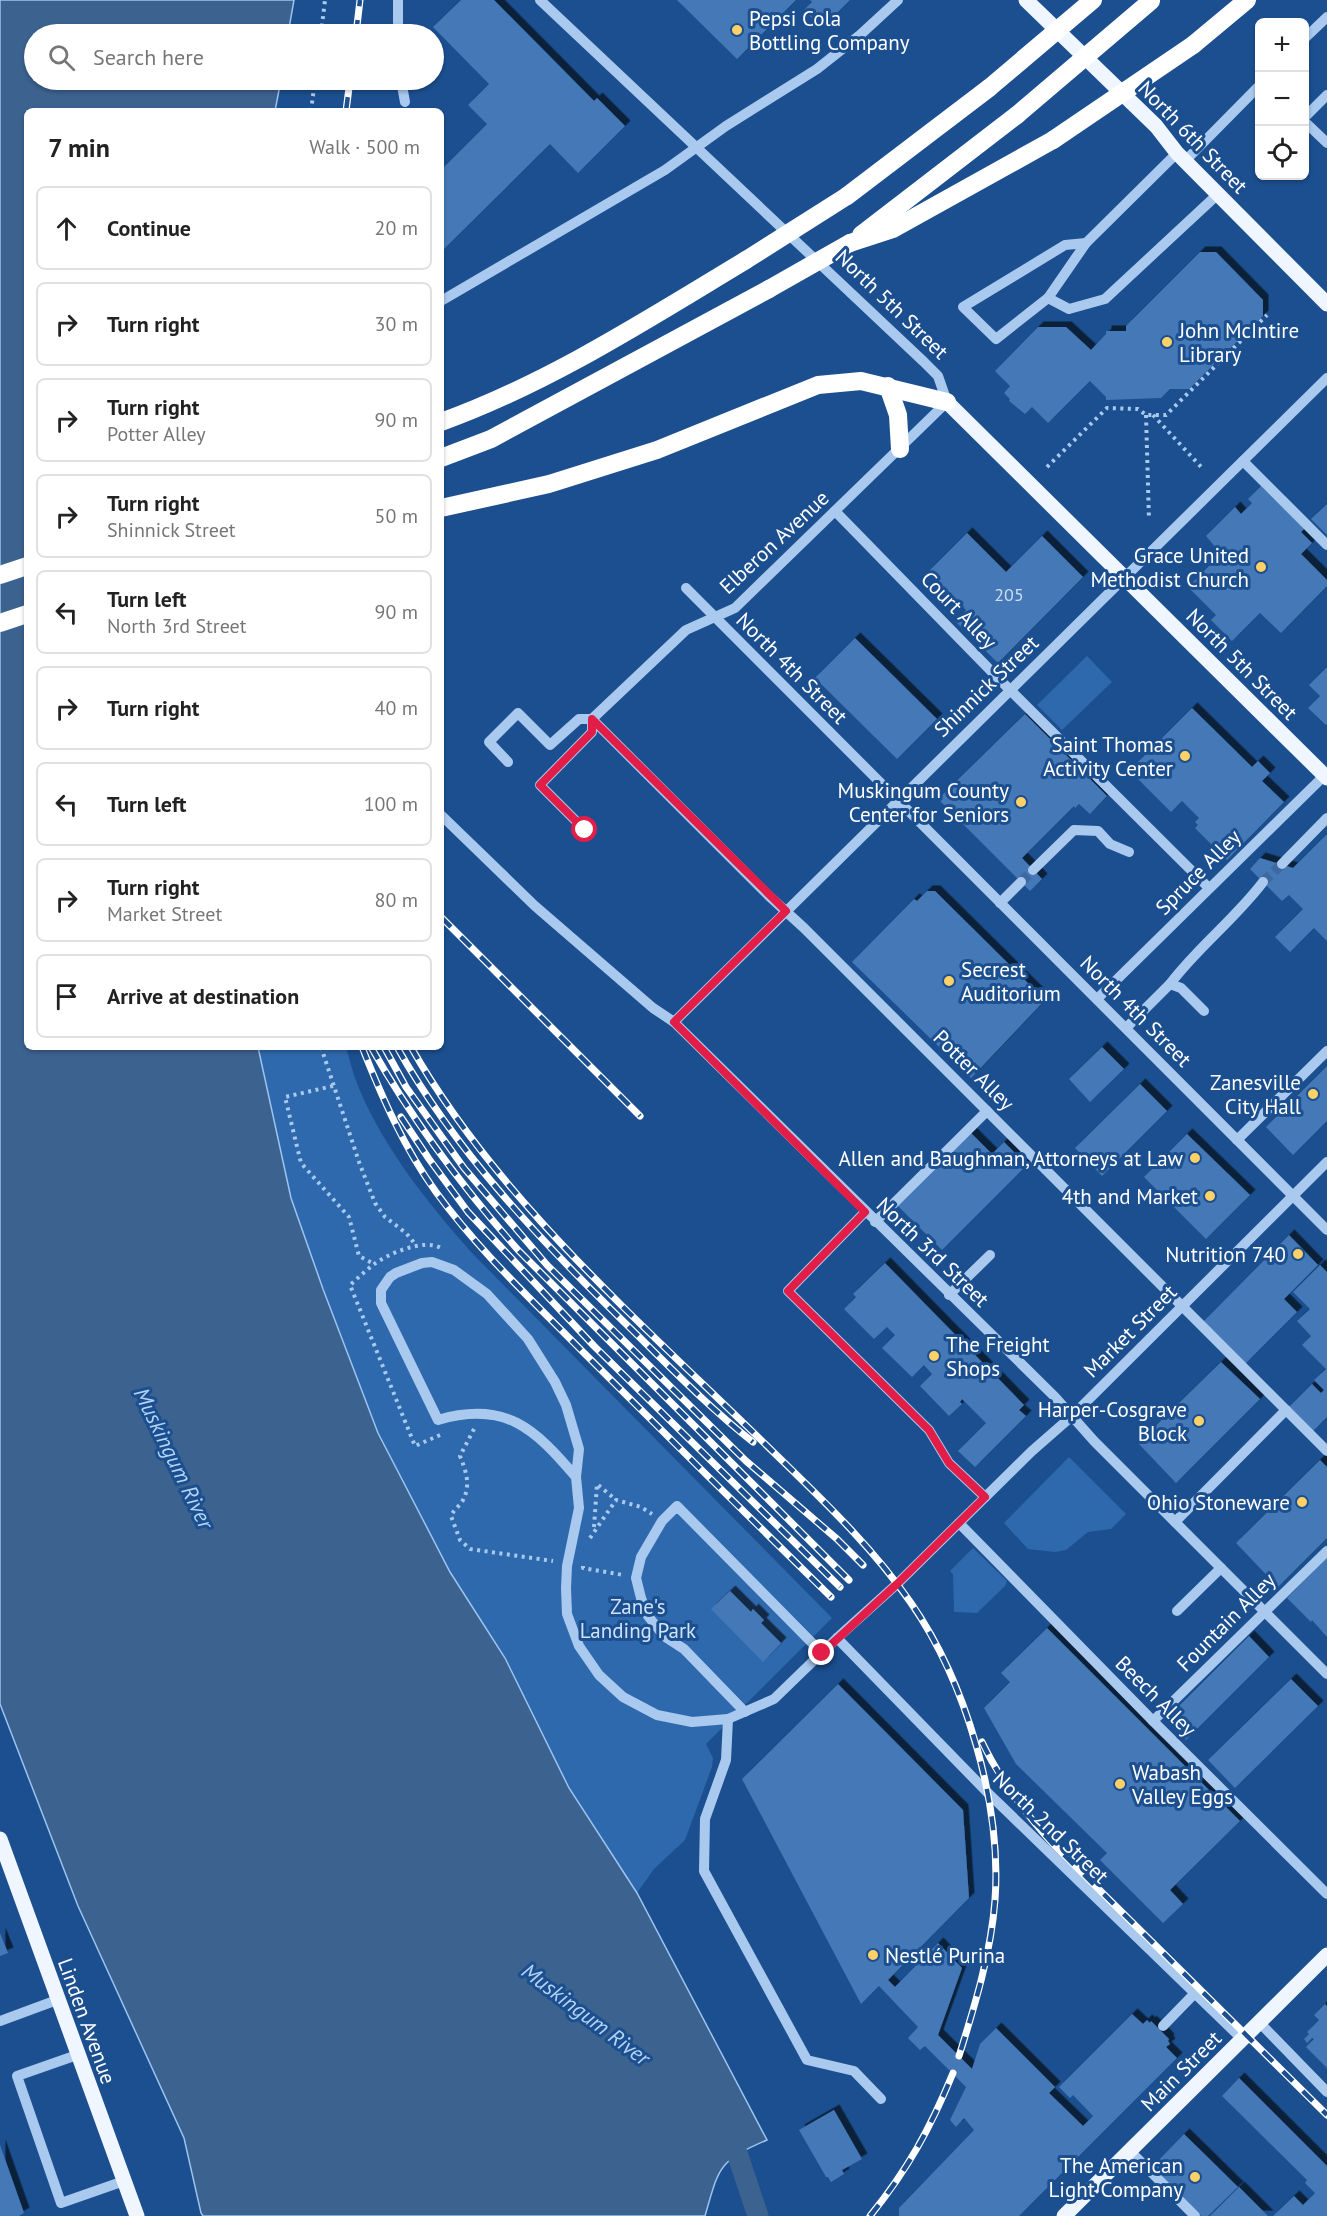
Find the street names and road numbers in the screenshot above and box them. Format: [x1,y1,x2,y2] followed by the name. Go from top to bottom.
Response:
[1132,75,1254,199] street label: North 6th Street
[830,243,954,365] street label: North 5th Street
[714,484,834,600] street label: Elberon Avenue
[915,565,1003,655] street label: Court Alley
[1181,603,1303,725] street label: North 5th Street
[731,607,853,729] street label: North 4th Street
[928,629,1044,743] street label: Shinnick Street
[1150,823,1247,920] street label: Spruce Alley
[1075,950,1197,1072] street label: North 4th Street
[928,1024,1020,1116] street label: Potter Alley
[871,1191,995,1313] street label: North 3rd Street
[1078,1279,1182,1383] street label: Market Street
[1171,1567,1281,1677] street label: Fountain Alley
[1110,1650,1202,1742] street label: Beech Alley
[987,1765,1115,1889] street label: North 2nd Street
[52,1954,122,2088] street label: Linden Avenue
[1135,2025,1227,2117] street label: Main Street

